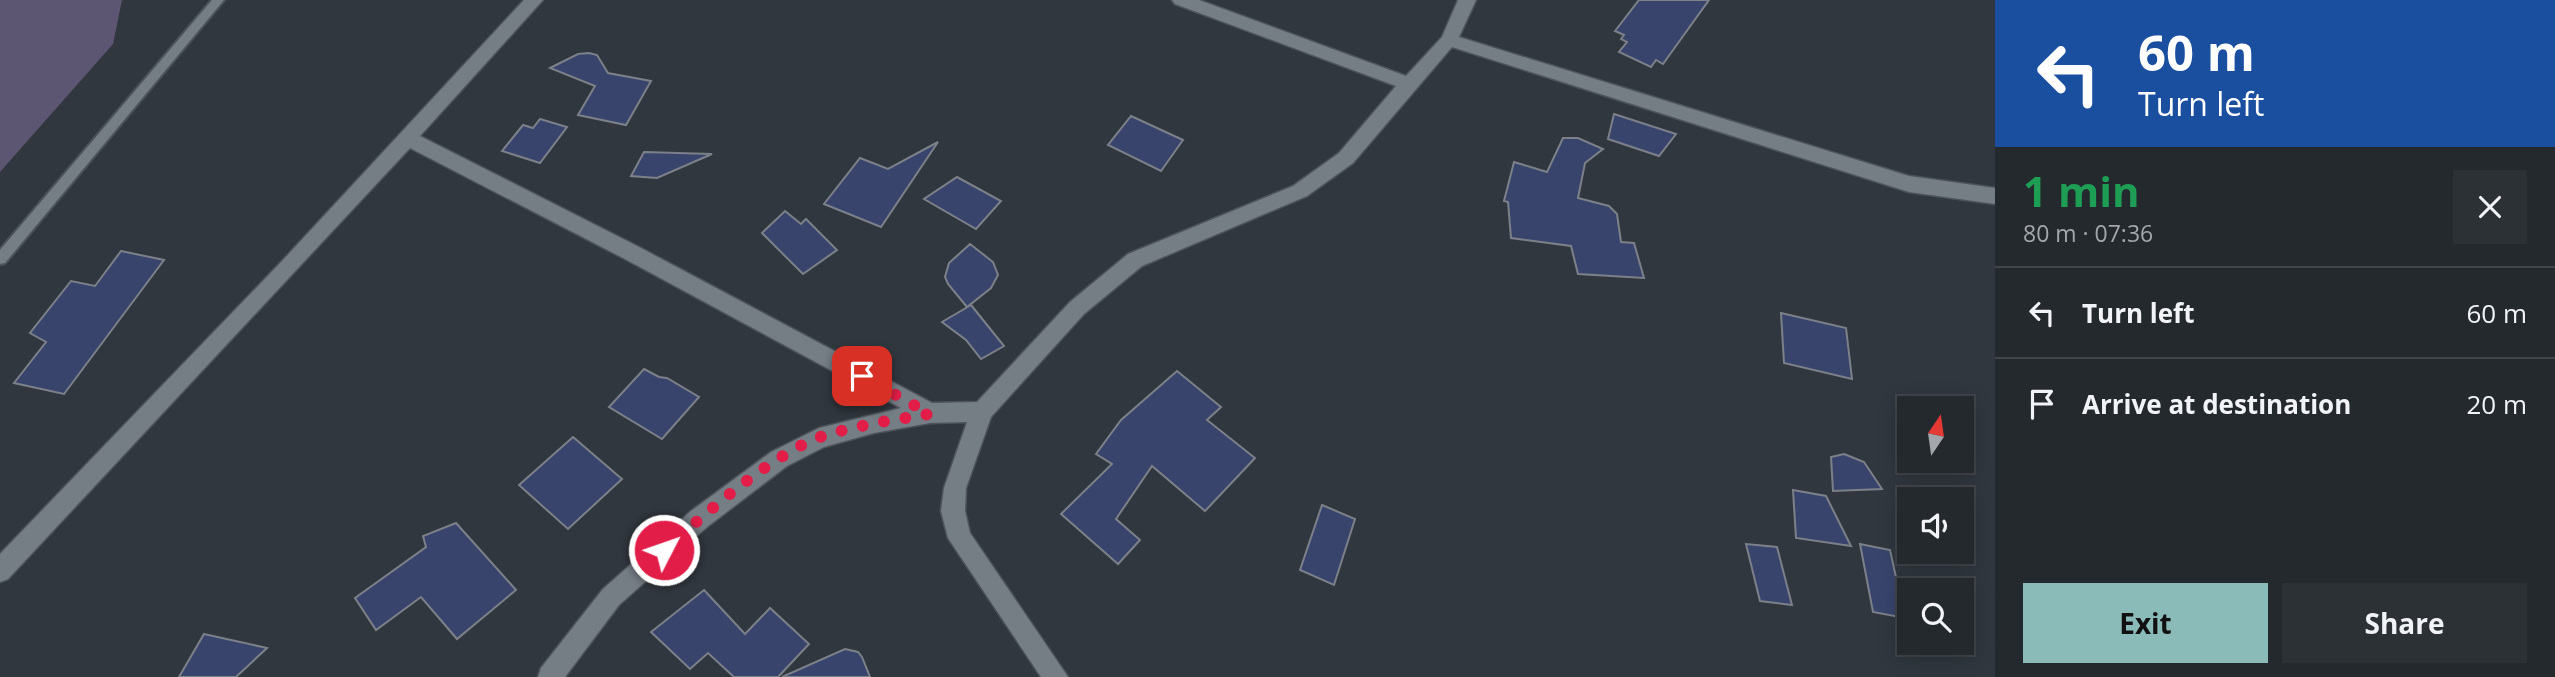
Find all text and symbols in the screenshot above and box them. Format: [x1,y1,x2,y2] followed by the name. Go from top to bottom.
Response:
[2138,19,2255,85] text: 60 m
[2023,28,2114,119] icon: left
[2138,82,2264,125] text: Turn left
[2023,162,2140,219] text: 1 min
[2453,170,2527,244] button: close
[2023,217,2153,249] text: 80 m · 07:36
[2023,294,2061,332] icon: left
[2082,295,2194,331] text: Turn left
[2466,295,2527,331] text: 60 m
[832,346,892,406] pin
[843,357,881,395] icon: arrive
[2023,385,2061,423] icon: arrive
[2082,386,2351,422] text: Arrive at destination
[2466,386,2527,422] text: 20 m
[1897,396,1974,472] north arrow
[1897,396,1974,655] map controls
[1897,487,1974,564] button: sound
[627,513,701,587] position arrow
[1897,578,1974,655] button: search
[2023,583,2268,663] button: Exit
[2282,583,2527,663] button: Share

